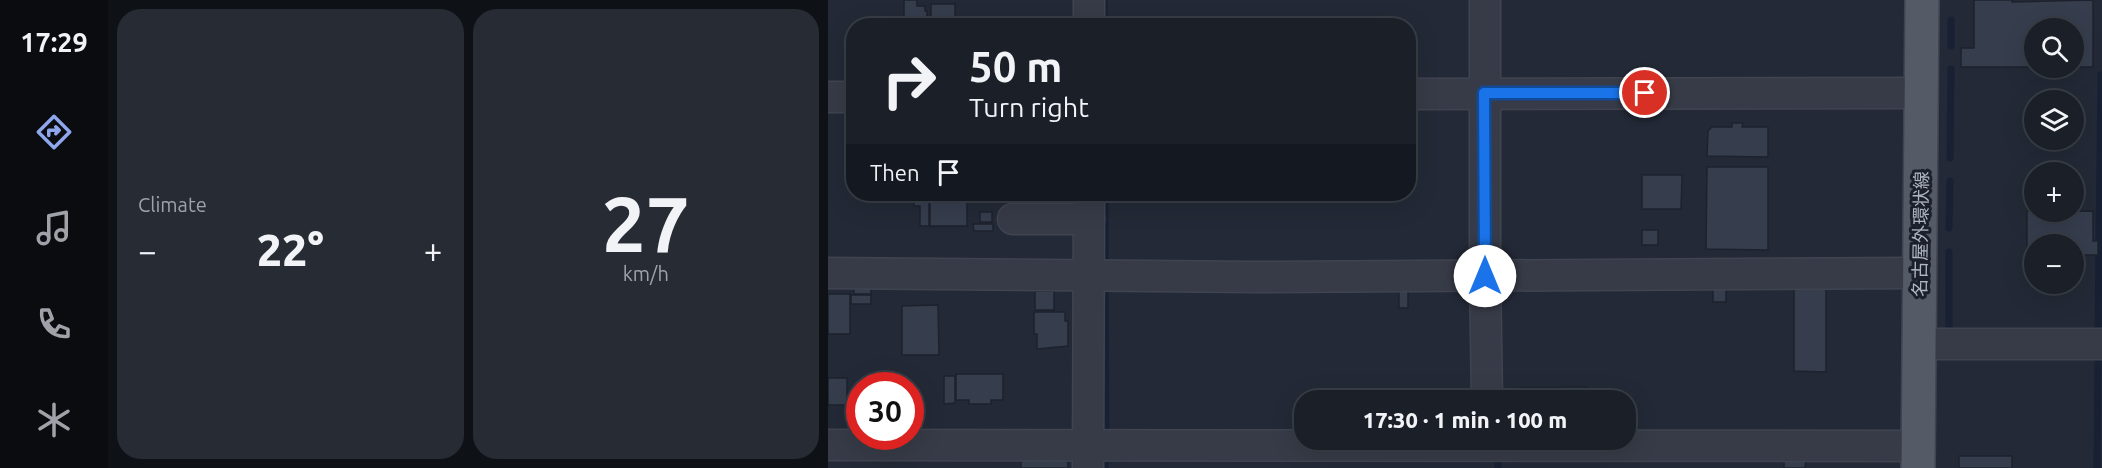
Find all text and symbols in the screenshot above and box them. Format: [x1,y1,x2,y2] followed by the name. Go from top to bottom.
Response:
[2024,18,2084,294] map controls
[2024,18,2084,78] button: search
[20,27,88,57] text: 17:29
[870,42,948,120] icon: right
[969,43,1063,90] text: 50 m
[1619,67,1670,118] pin
[1628,76,1661,109] icon: arrive
[2024,90,2084,150] button: layers
[969,92,1089,122] text: Turn right
[33,111,75,153] icon: directions
[932,156,965,189] icon: arrive
[870,160,920,185] text: Then
[2024,162,2084,222] button: +
[1909,171,1931,297] street label: 名古屋外環状線
[602,179,690,267] text: 27
[138,193,207,216] text: Climate
[33,207,75,249] icon: music
[257,224,324,275] text: 22°
[138,232,157,269] text: −
[424,232,442,269] text: +
[2024,234,2084,294] button: −
[1453,244,1517,308] position arrow
[623,262,669,285] text: km/h
[33,303,75,345] icon: phone
[846,372,924,450] speed limit sign: 30
[33,399,75,441] icon: climate
[1363,407,1567,432] text: 17:30 · 1 min · 100 m

